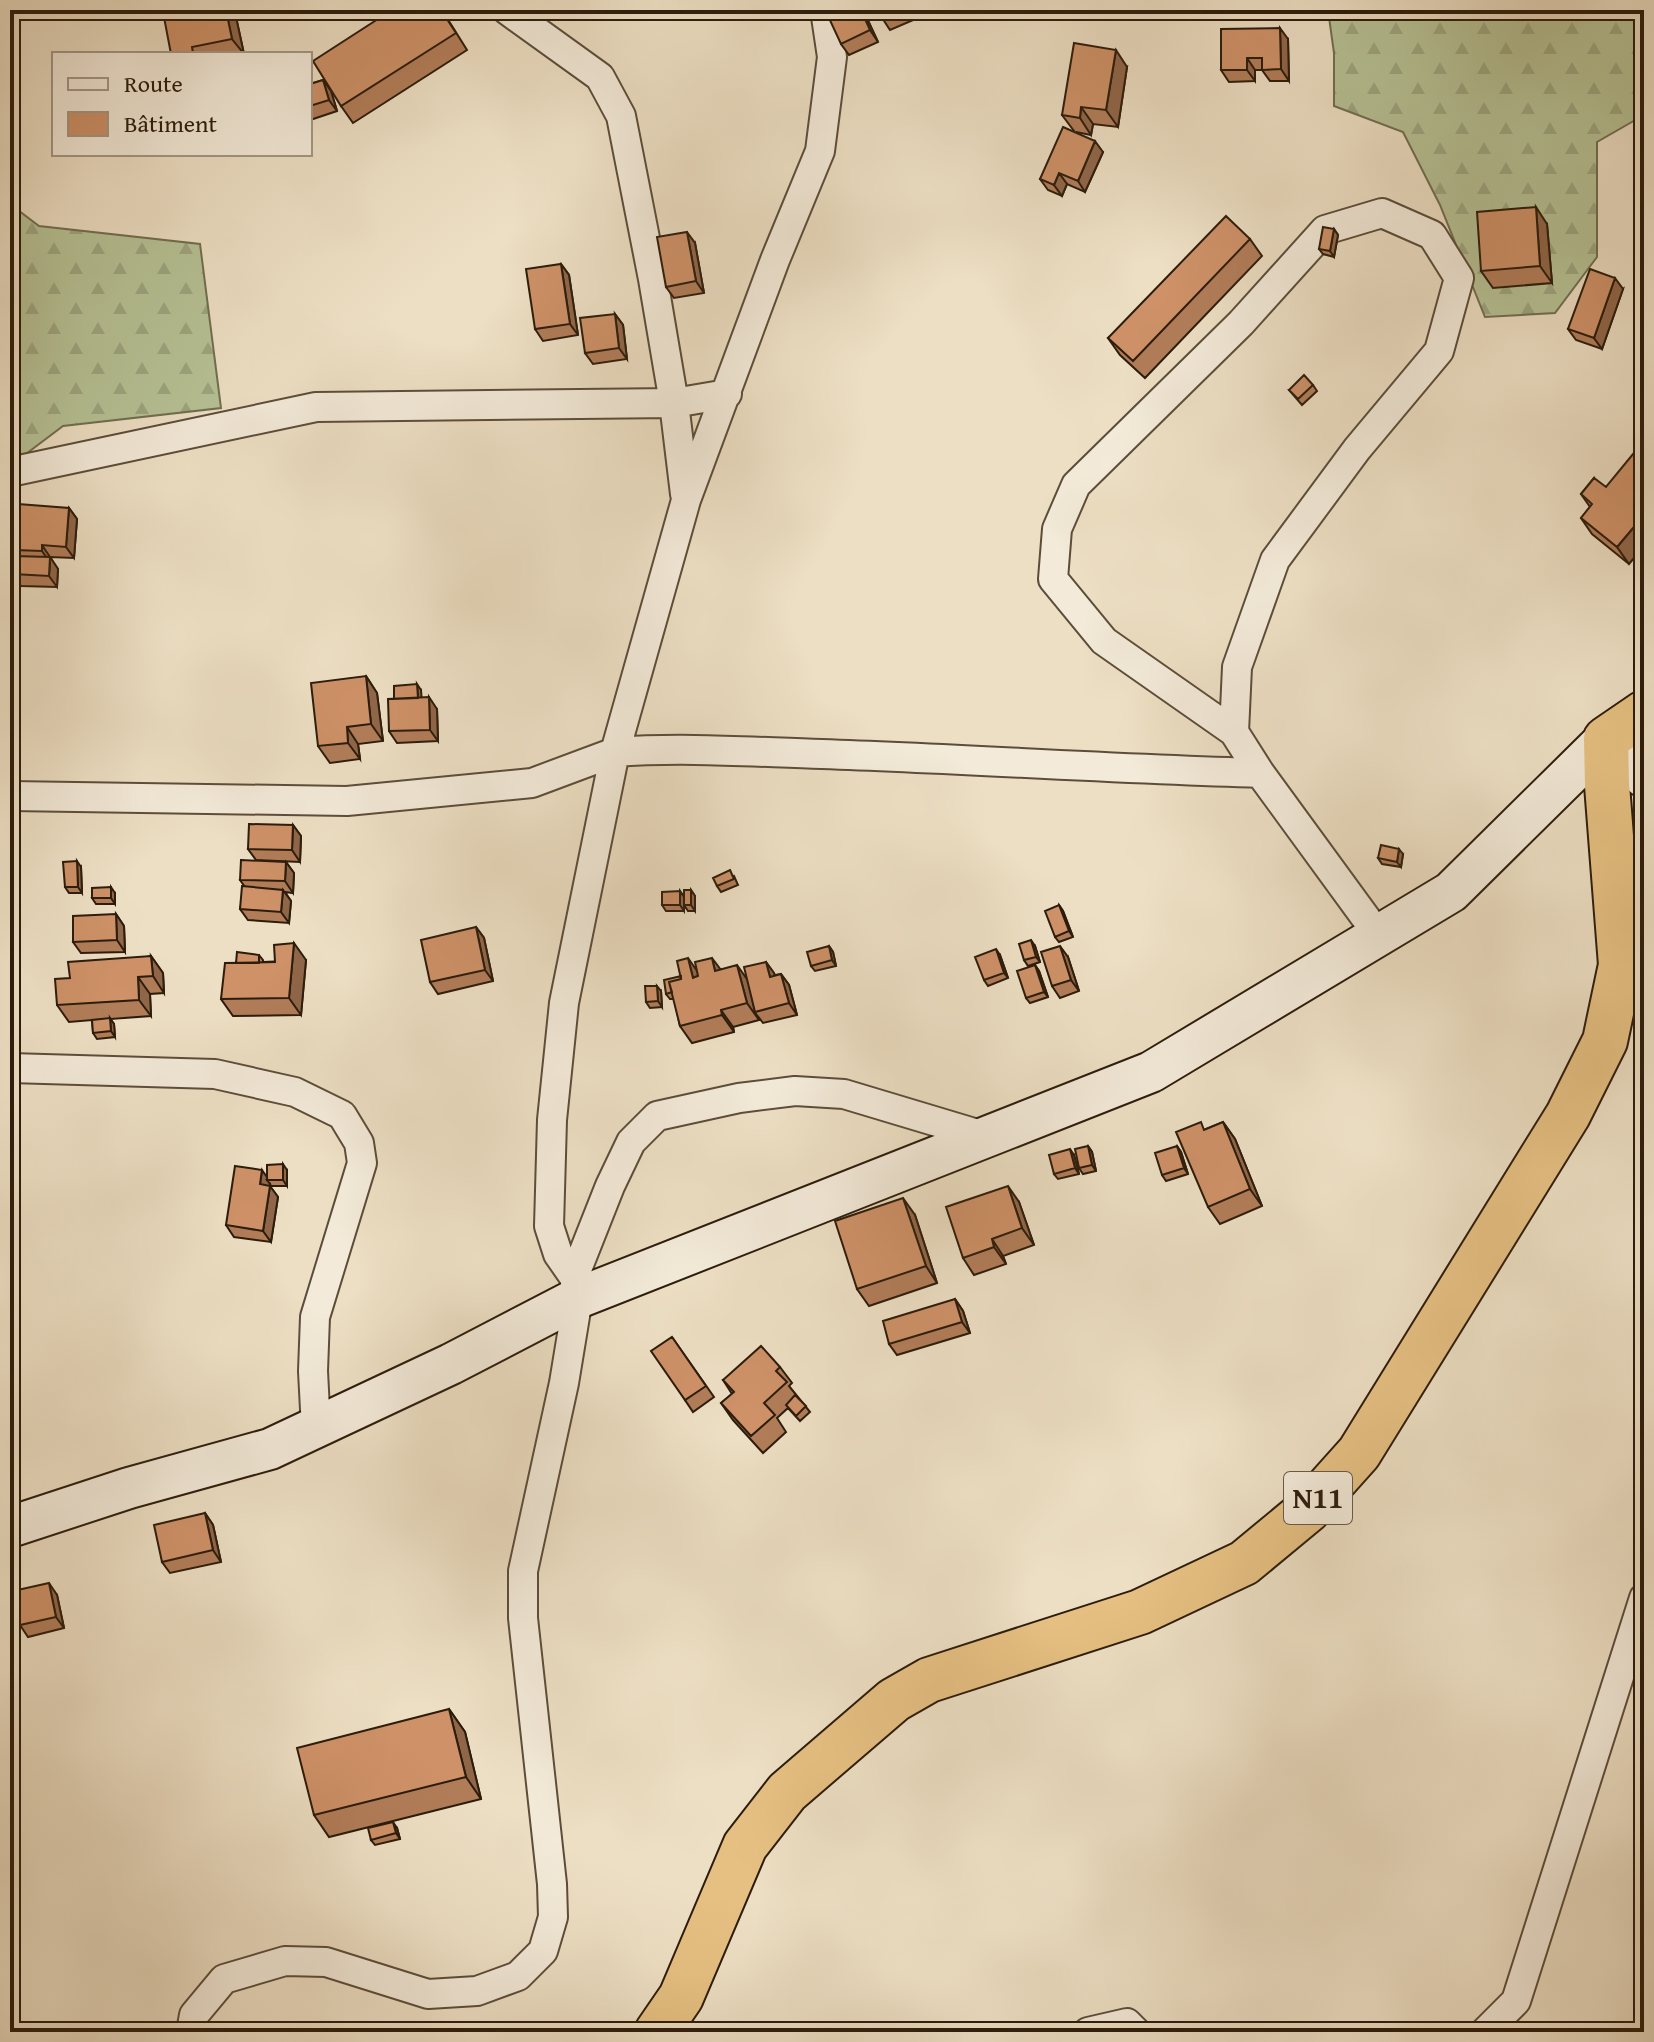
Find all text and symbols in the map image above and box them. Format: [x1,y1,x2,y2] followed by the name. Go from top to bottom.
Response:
[52,52,312,156] legend
[124,66,183,101] text: Route
[124,106,218,141] text: Bâtiment
[1284,1472,1352,1524] road number: N11

